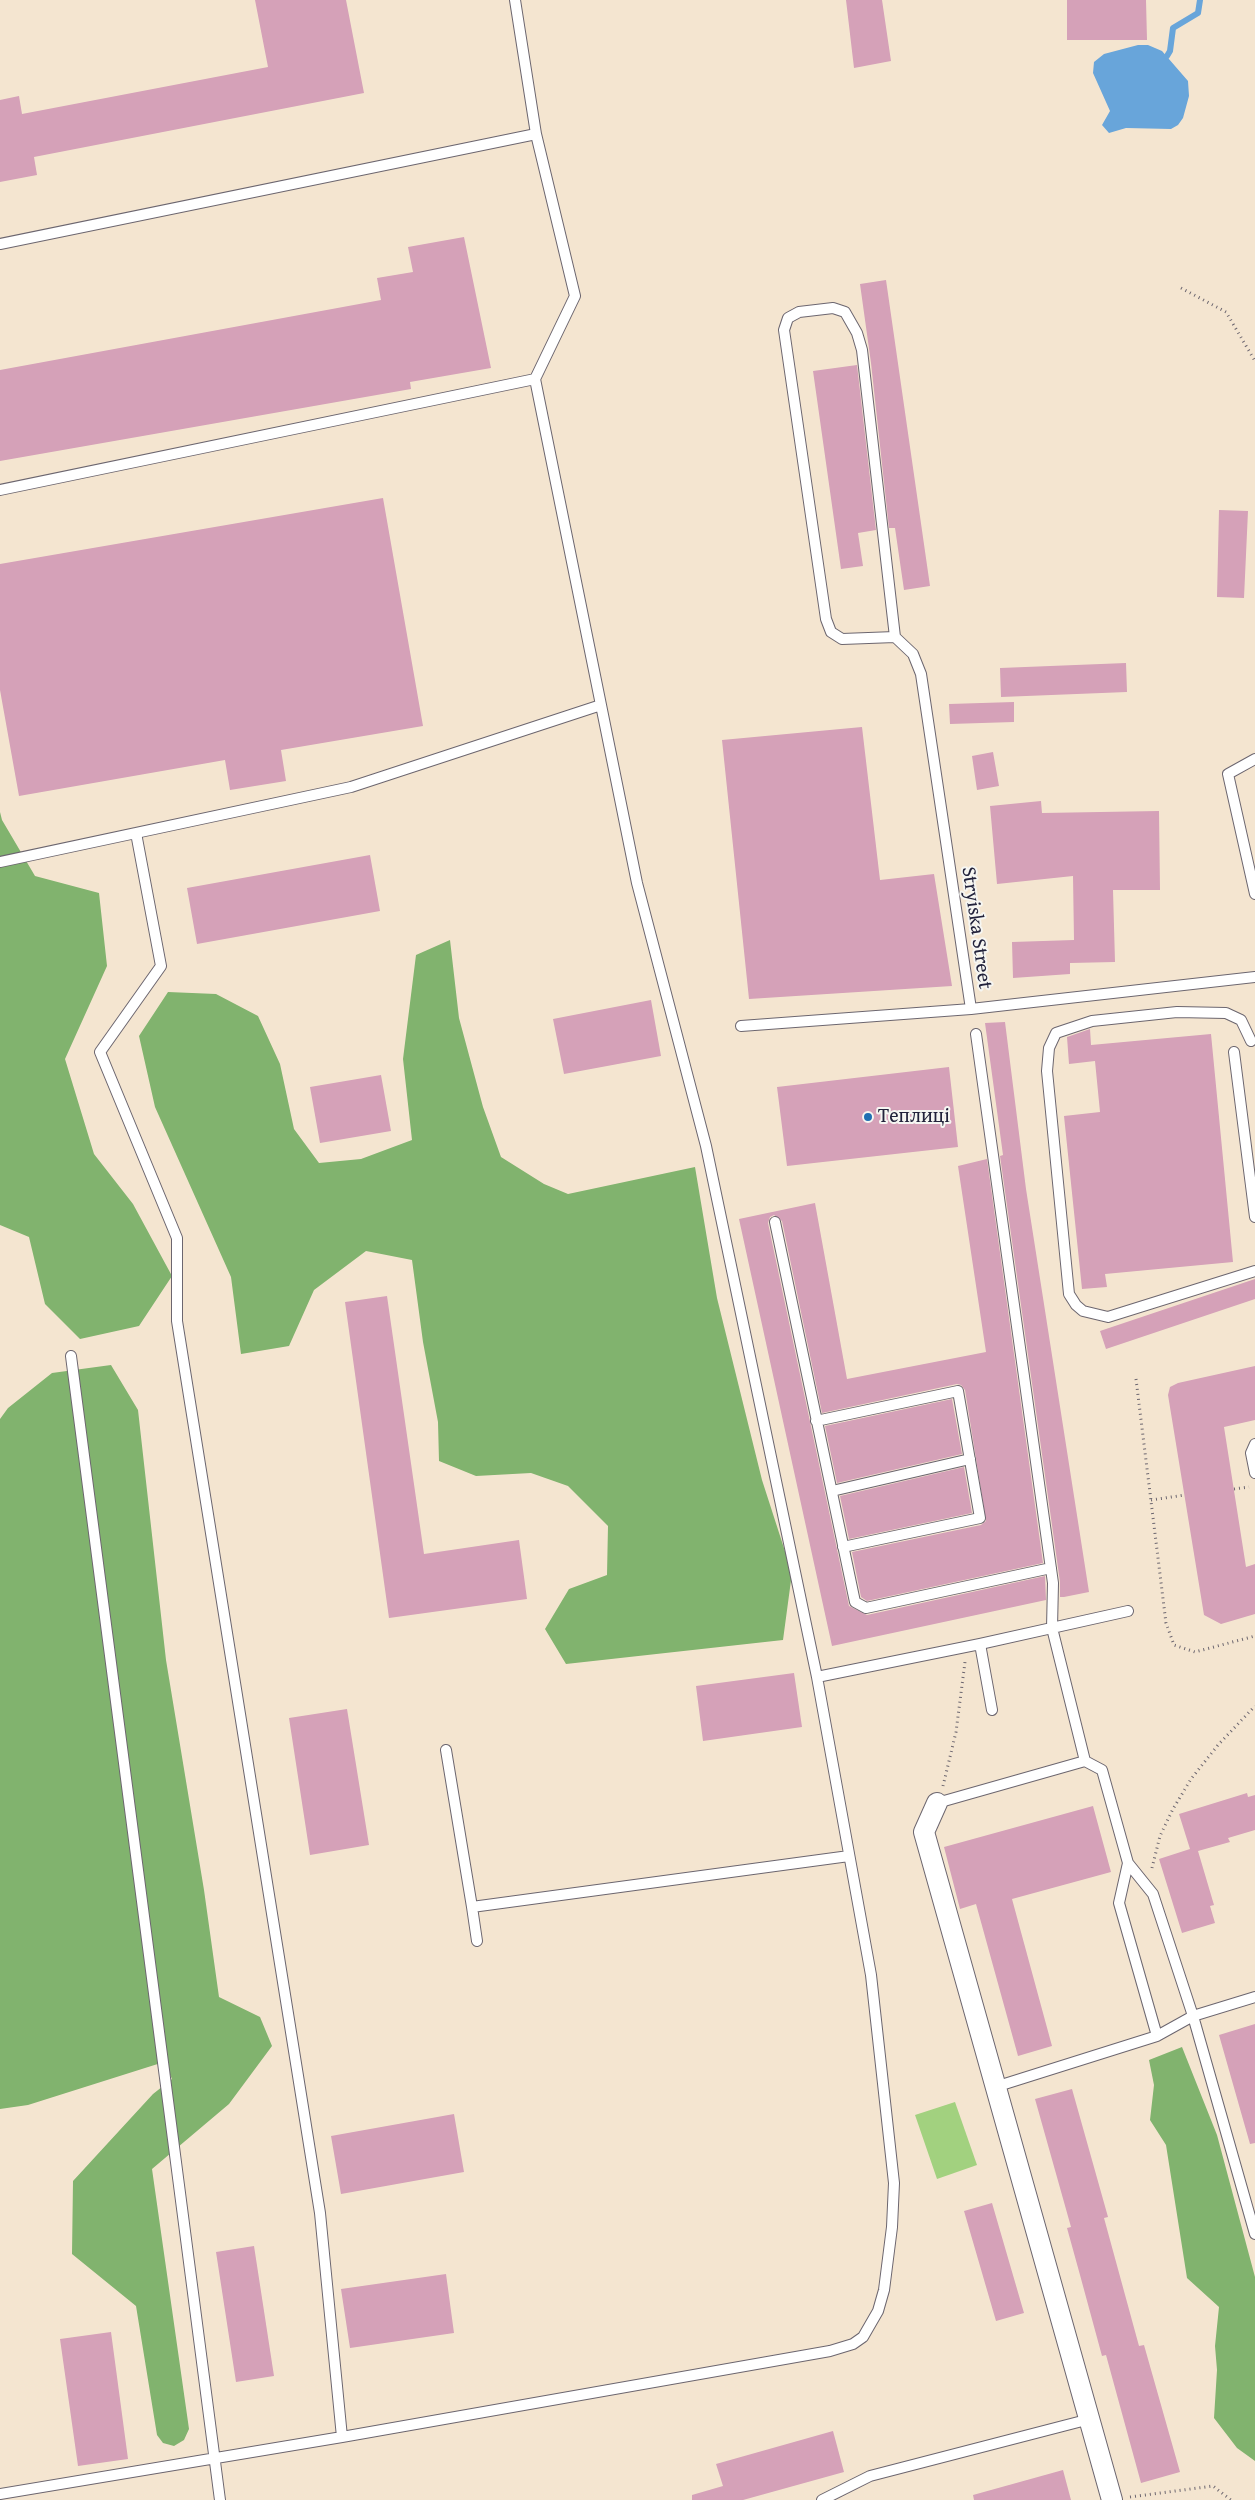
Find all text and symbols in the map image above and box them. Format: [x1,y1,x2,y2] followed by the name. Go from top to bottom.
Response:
[956,865,996,991] street label: Stryiska Street
[878,1105,950,1129] place label: Теплиці
[862,1111,874,1123] marker: Теплиці

